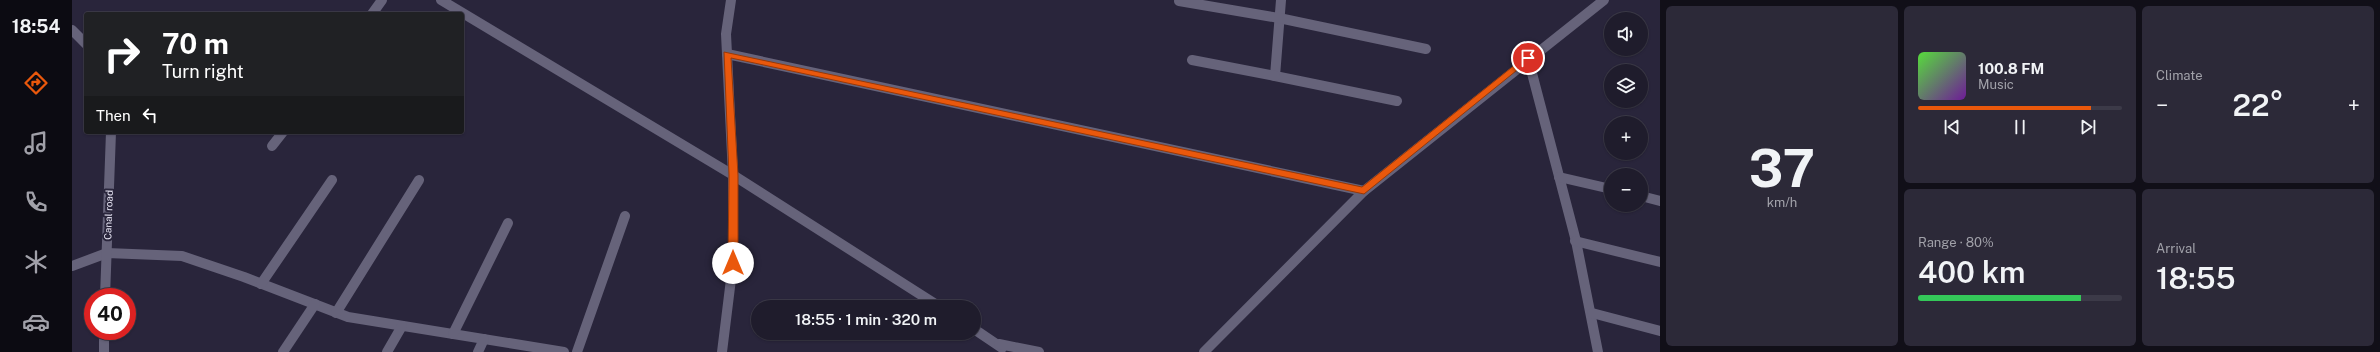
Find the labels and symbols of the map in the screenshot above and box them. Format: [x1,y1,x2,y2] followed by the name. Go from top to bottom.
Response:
[1511,41,1545,75] pin
[101,190,115,240] street label: Canal road
[712,242,754,284] position arrow
[84,288,136,340] speed limit sign: 40

